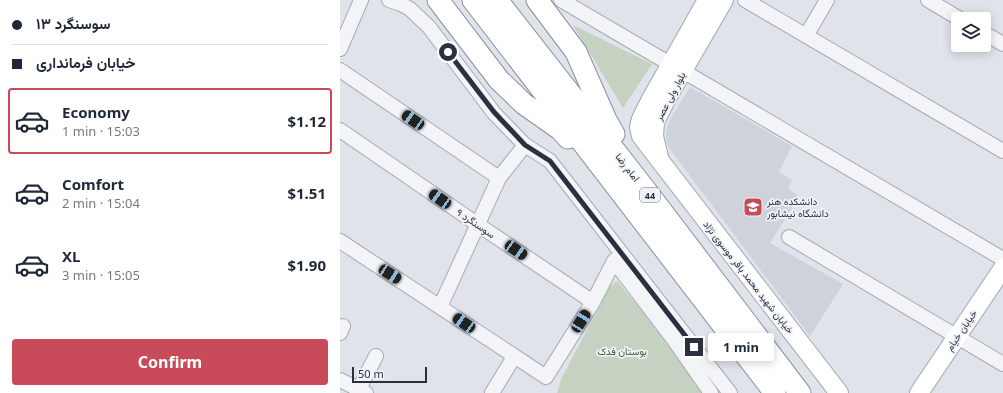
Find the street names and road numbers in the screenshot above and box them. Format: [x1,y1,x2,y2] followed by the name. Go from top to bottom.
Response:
[651,69,689,124] street label: بلوار ولی عصر
[612,150,644,184] street label: امام رضا
[640,188,660,202] road number: 44
[454,205,498,241] street label: سوسنگرد ۹
[700,218,798,337] street label: خیابان شهید محمد باقر موسوی نژاد
[942,306,980,353] street label: خیابان خیام

